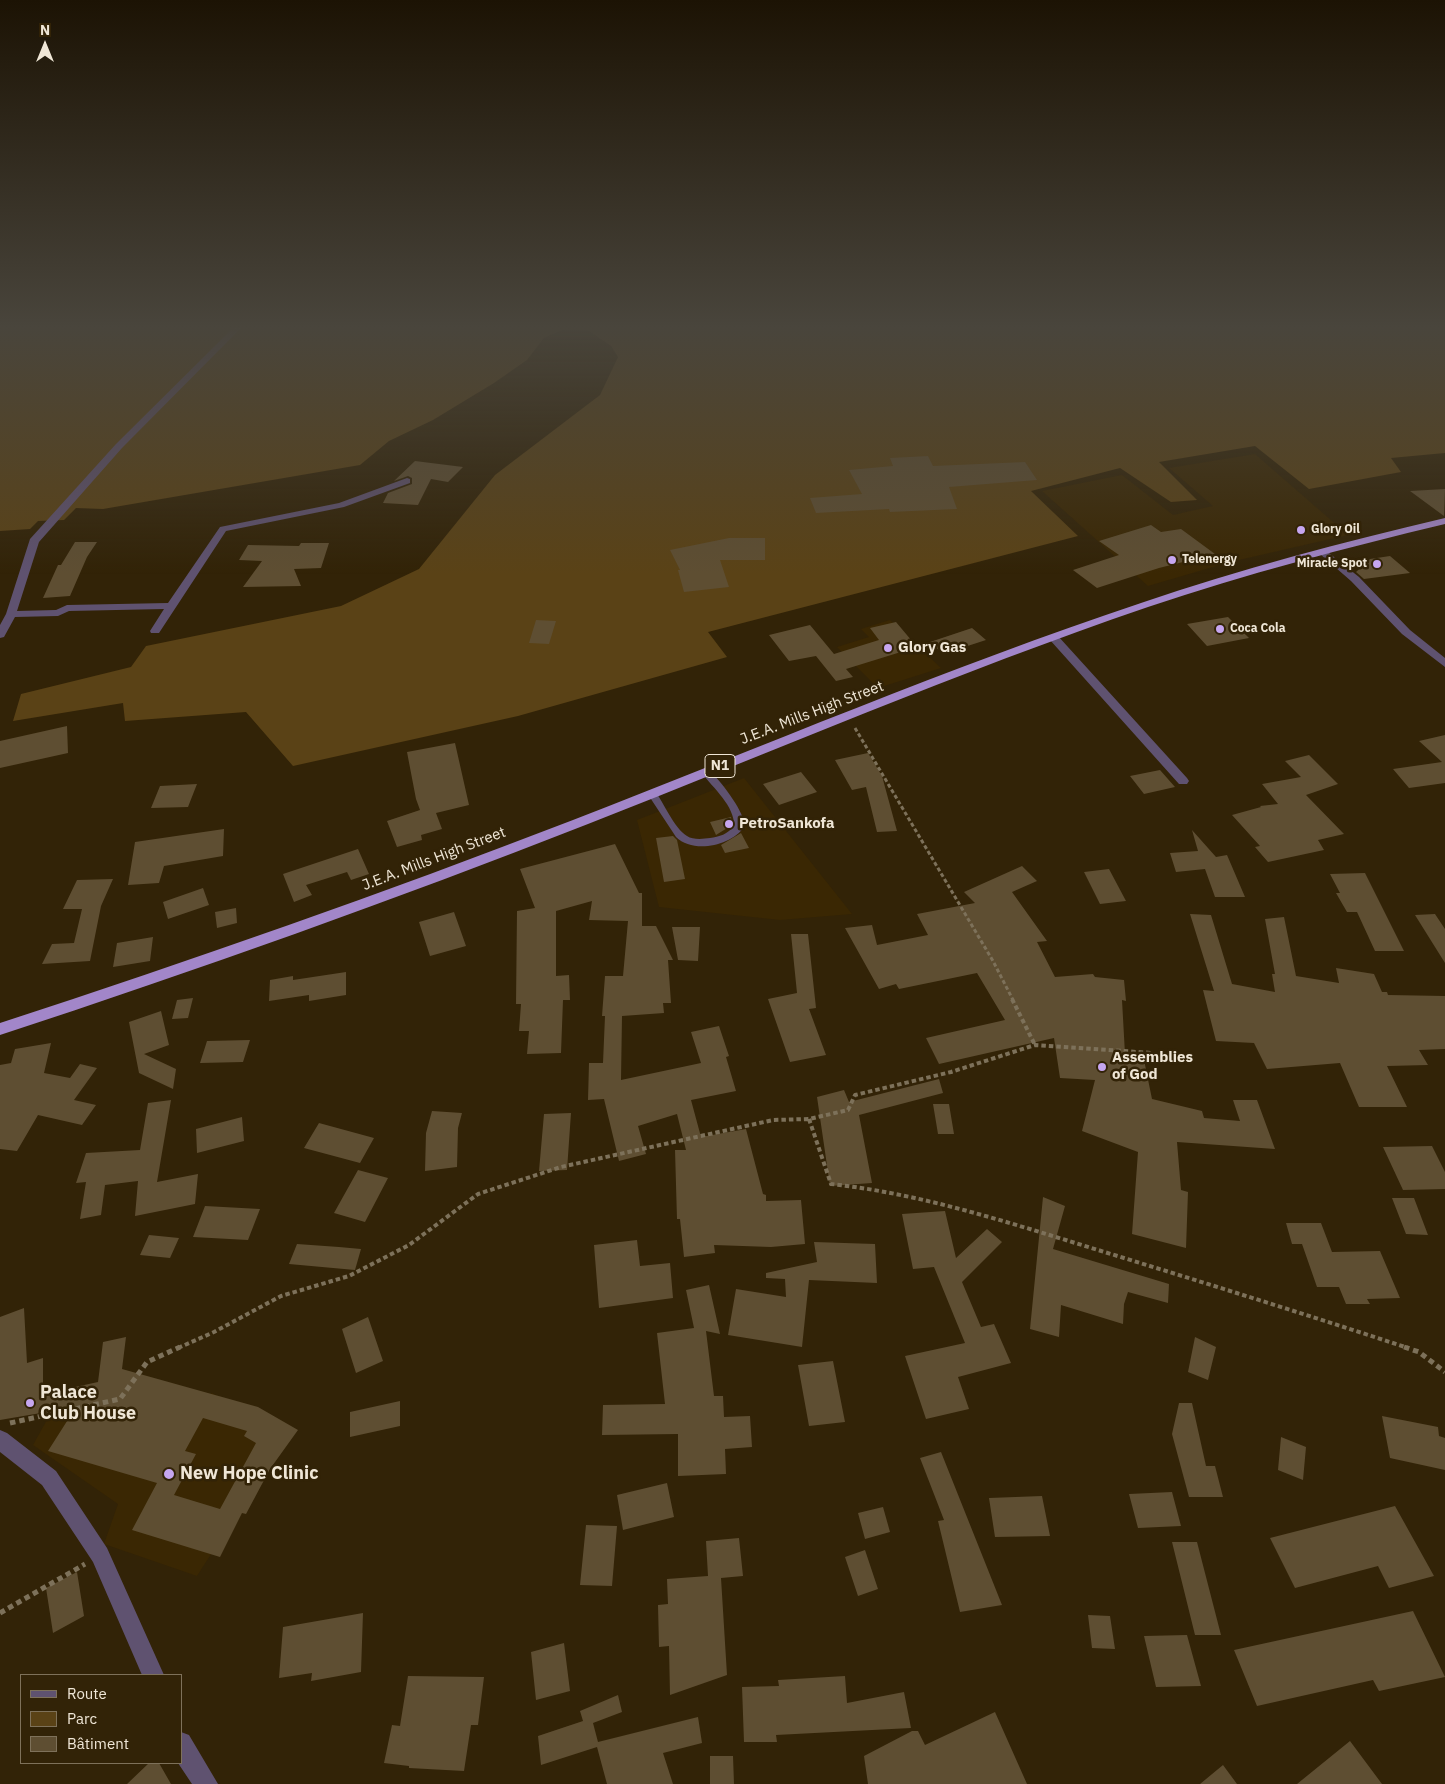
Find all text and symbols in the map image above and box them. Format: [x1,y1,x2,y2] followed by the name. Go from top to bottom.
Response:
[20,20,70,70] north arrow
[40,21,50,39] text: N
[1311,523,1360,537] place label: Glory Oil
[1295,524,1307,536] marker: Glory Oil
[1182,553,1237,567] place label: Telenergy
[1166,554,1178,566] marker: Telenergy
[1297,557,1367,571] place label: Miracle Spot
[1371,558,1383,570] marker: Miracle Spot
[1230,622,1285,636] place label: Coca Cola
[1214,623,1226,635] marker: Coca Cola
[898,639,966,657] place label: Glory Gas
[882,642,894,654] marker: Glory Gas
[738,677,886,749] street label: J.E.A. Mills High Street
[705,754,735,778] road number: N1
[739,815,835,833] place label: PetroSankofa
[723,818,735,830] marker: PetroSankofa
[360,823,508,895] street label: J.E.A. Mills High Street
[1112,1049,1193,1084] place label: Assemblies of God
[1096,1061,1108,1073] marker: Assemblies of God
[40,1382,136,1425] place label: Palace Club House
[24,1397,36,1409] marker: Palace Club House
[180,1463,318,1485] place label: New Hope Clinic
[162,1467,176,1481] marker: New Hope Clinic
[20,1674,182,1764] legend
[67,1684,107,1703] text: Route
[67,1709,97,1728] text: Parc
[67,1734,129,1753] text: Bâtiment

